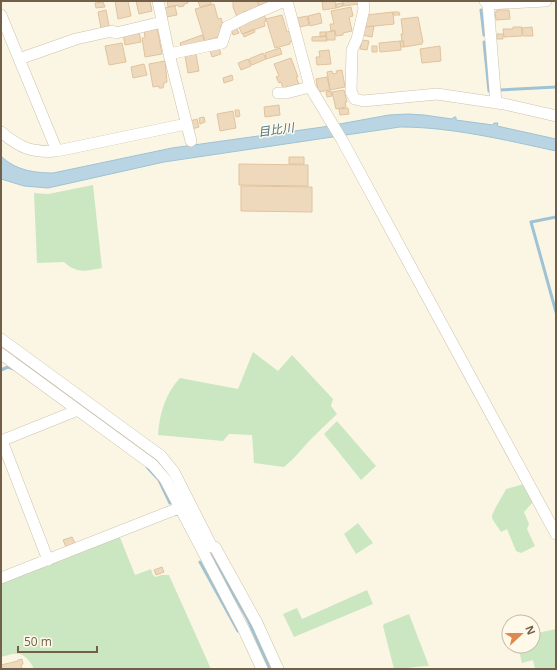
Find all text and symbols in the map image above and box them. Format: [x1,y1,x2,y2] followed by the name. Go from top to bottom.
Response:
[257,118,297,140] water label: 目比川
[501,614,541,654] north arrow
[522,623,539,637] text: N
[18,628,97,654] scale bar
[24,633,52,650] text: 50 m

